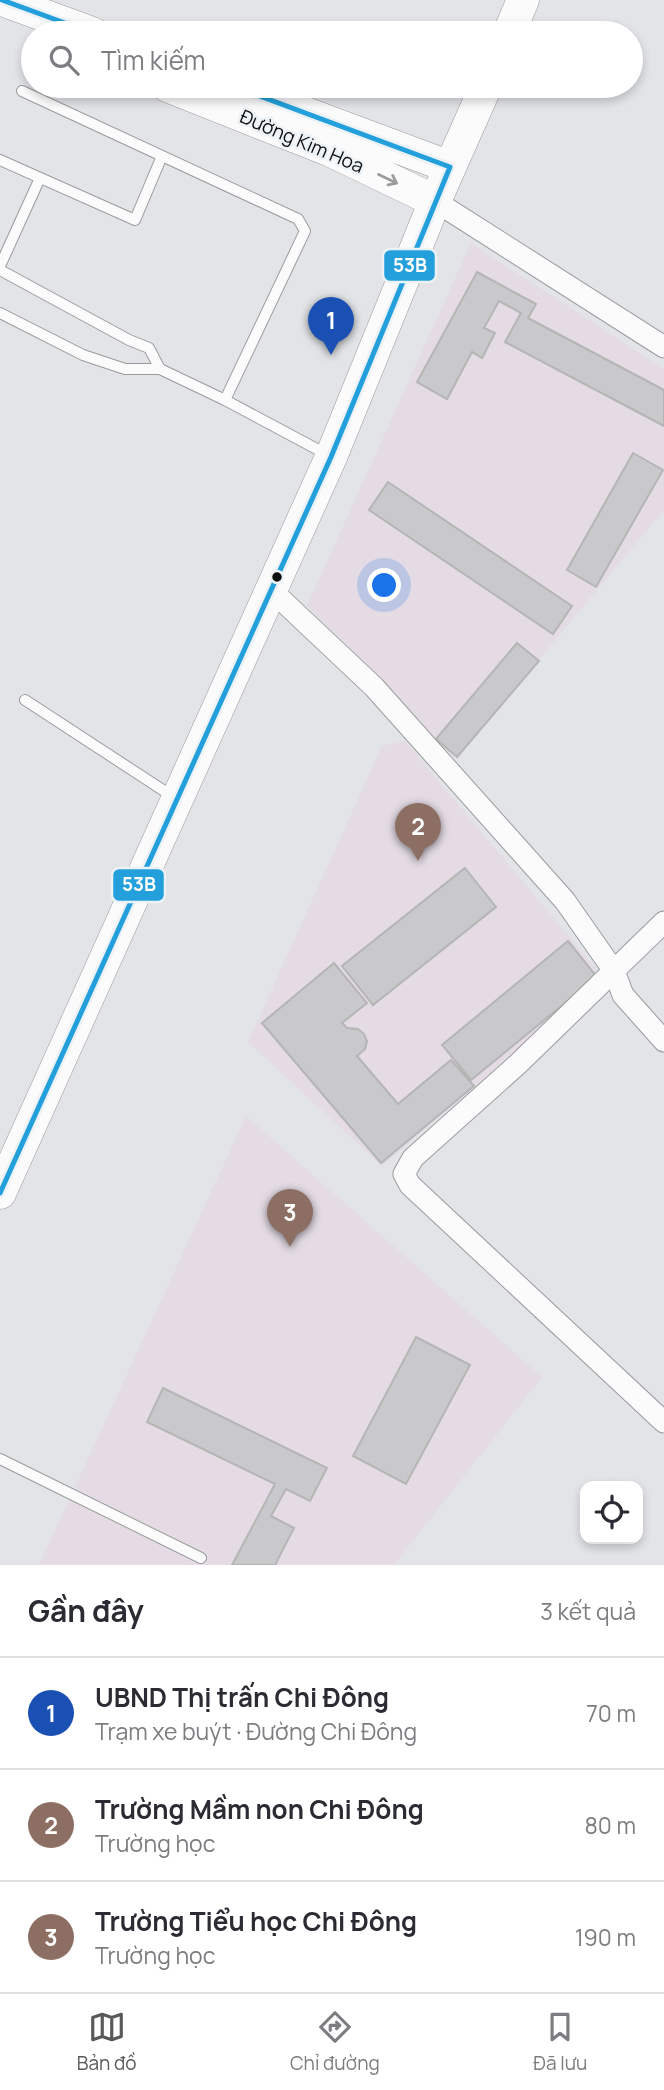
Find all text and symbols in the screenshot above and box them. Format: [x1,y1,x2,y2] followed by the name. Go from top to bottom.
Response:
[21,21,643,98] search box
[45,41,83,79] icon: search
[101,42,206,78] text: Tìm kiếm
[236,103,368,179] street label: Đường Kim Hoa
[377,172,398,186] one-way arrow
[383,249,436,282] line badge: 53B
[393,252,427,278] text: 53B
[308,297,354,355] pin: 1
[367,568,401,602] your location
[270,570,284,584] unlabelled marker
[395,803,441,861] pin: 2
[112,868,165,902] line badge: 53B
[122,871,156,897] text: 53B
[267,1189,313,1247] pin: 3
[580,1481,643,1544] map controls
[580,1481,643,1544] button: locate
[28,1590,144,1631] text: Gần đây
[540,1595,636,1627] text: 3 kết quả
[95,1679,389,1715] text: UBND Thị trấn Chi Đông
[46,1697,56,1729] text: 1
[586,1697,636,1729] text: 70 m
[95,1715,417,1747] text: Trạm xe buýt · Đường Chi Đông
[95,1791,424,1827] text: Trường Mầm non Chi Đông
[44,1809,58,1841] text: 2
[585,1809,636,1841] text: 80 m
[95,1827,215,1859] text: Trường học
[95,1903,417,1939] text: Trường Tiểu học Chi Đông
[44,1921,58,1953] text: 3
[575,1921,636,1953] text: 190 m
[95,1939,215,1971] text: Trường học
[77,2008,137,2076] tab: Bản đồ
[290,2008,380,2076] tab: Chỉ đường
[533,2008,587,2076] tab: Đã lưu

